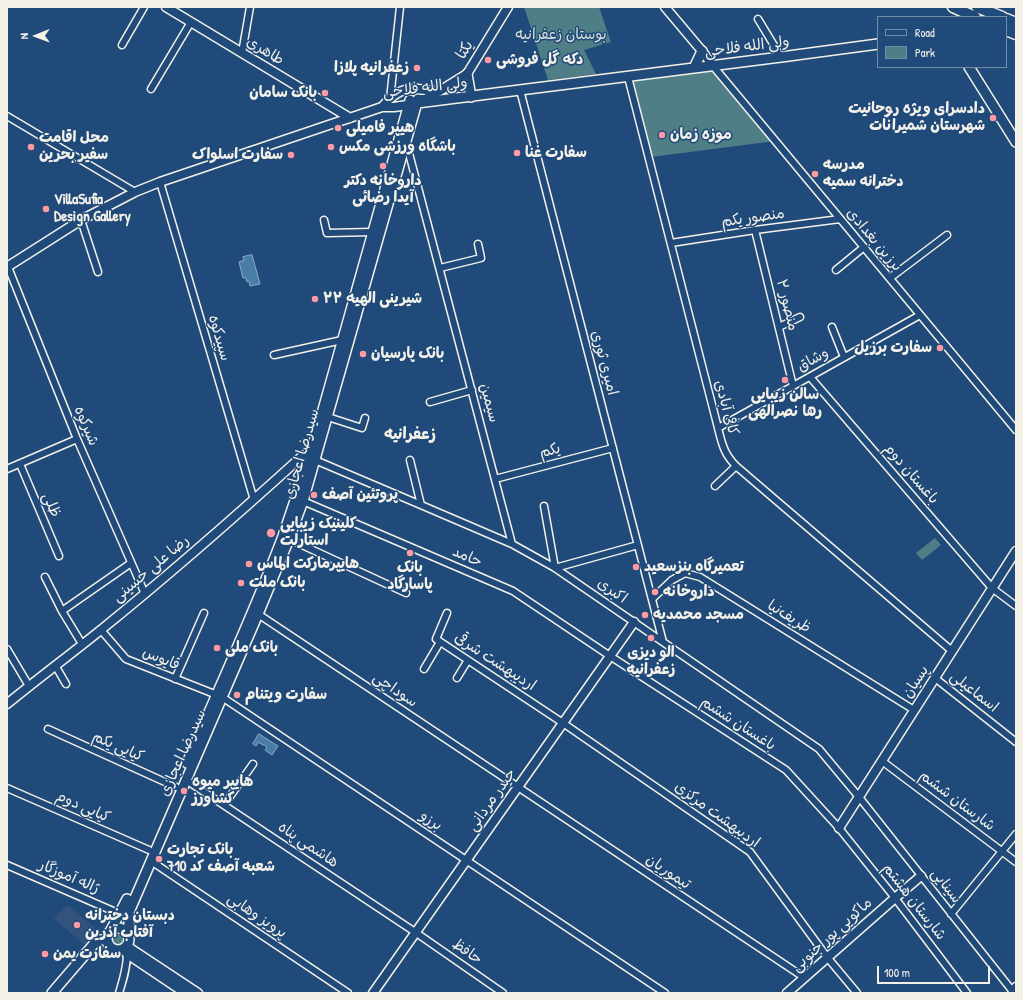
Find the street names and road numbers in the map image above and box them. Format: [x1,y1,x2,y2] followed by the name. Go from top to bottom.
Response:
[243,33,287,69] street label: طاهری
[704,33,790,61] street label: ولی‌ الله فلاحی
[453,37,477,63] street label: یکتا
[382,74,468,102] street label: ولی‌ الله فلاحی
[720,205,786,231] street label: منصور یکم
[842,205,906,275] street label: برزین بغدادی
[772,277,802,333] street label: منصور ۲
[204,313,234,363] street label: سپیدکوه
[587,329,621,397] street label: امیری ثوری
[794,344,832,376] street label: وشاق
[710,378,742,438] street label: کافی آبادی
[475,381,503,425] street label: سیمین
[70,403,102,449] street label: شیرکوه
[281,407,323,501] street label: سیدرضا اعجازی
[537,440,563,462] street label: یکم
[880,440,942,508] street label: باغستان دوم
[38,490,64,520] street label: ظلی
[109,532,193,606] street label: رضا علی حسینی
[450,543,484,571] street label: حامد
[594,574,630,608] street label: اکبری
[764,597,814,637] street label: ظریف‌نیا
[451,629,539,695] street label: اردیبهشت شرقی
[140,643,182,675] street label: قایوس
[899,662,933,702] street label: پسیان
[369,668,421,712] street label: سوداچی
[946,668,1002,716] street label: اسماعیلی
[697,693,779,755] street label: باغستان ششم
[156,707,210,799] street label: سیدرضا اعجازی
[89,728,147,766] street label: کیایی یکم
[464,765,520,835] street label: حیدر مردانی
[916,767,998,835] street label: شارستان ششم
[671,778,763,852] street label: اردیبهشت مرکزی
[53,787,113,827] street label: کیایی دوم
[416,807,446,835] street label: برزو
[274,818,342,872] street label: هاشمی پناه
[642,850,694,894] street label: تیموریان
[36,856,102,898] street label: ژاله آموزگار
[878,860,950,944] street label: شارستان هشتم
[927,865,965,907] street label: سینایی
[224,890,290,942] street label: پرویز وهابی
[788,894,876,976] street label: ماکویی‌ پور جنوبی
[448,935,486,969] street label: حافظ

